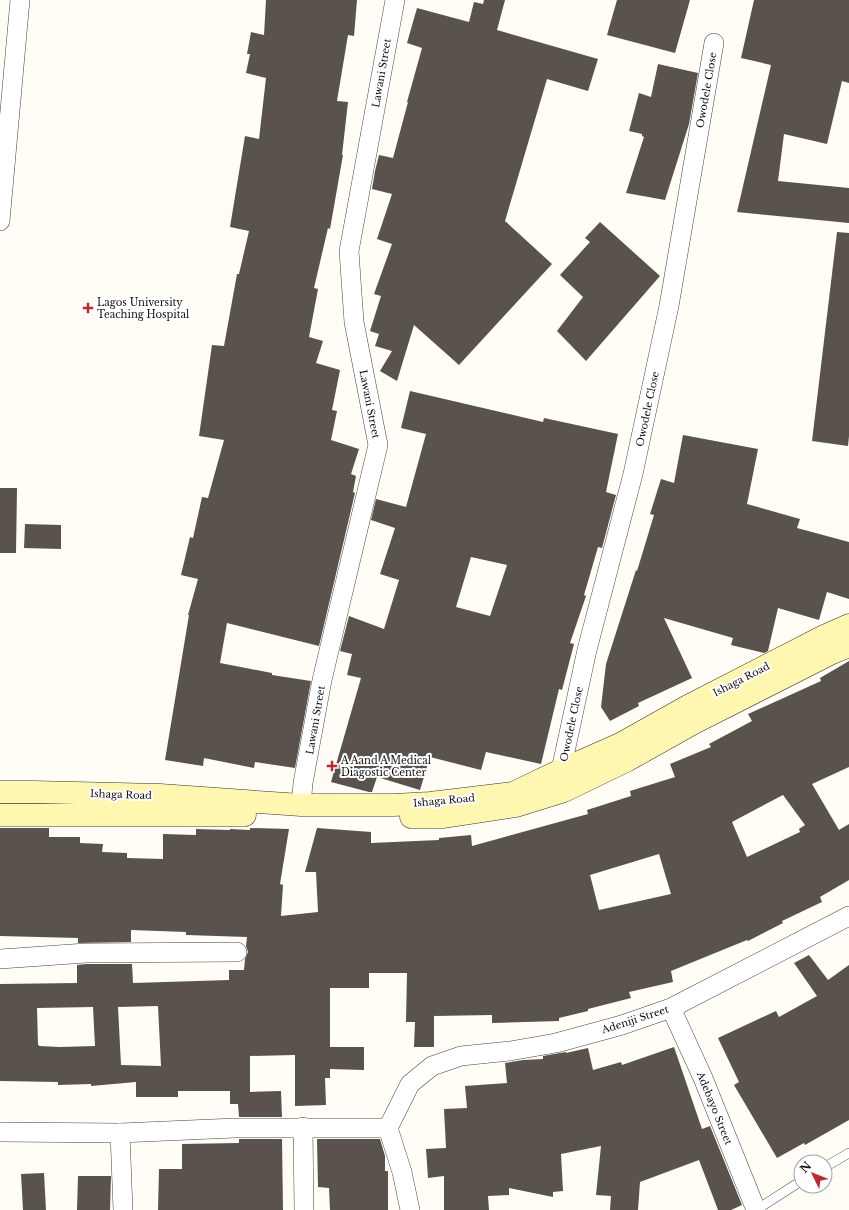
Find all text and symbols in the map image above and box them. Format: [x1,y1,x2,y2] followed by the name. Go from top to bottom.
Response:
[369,37,394,109] street label: Lawani Street
[693,51,720,129] street label: Owodele Close
[97,296,189,321] place label: Lagos University Teaching Hospital
[82,302,94,314] marker: Lagos University Teaching Hospital
[356,369,383,440] street label: Lawani Street
[633,370,662,448] street label: Owodele Close
[711,659,772,699] street label: Ishaga Road
[303,684,328,756] street label: Lawani Street
[557,685,586,763] street label: Owodele Close
[340,754,431,779] place label: A Aand A Medical Diagostic Center
[326,760,338,772] marker: A Aand A Medical Diagostic Center
[90,787,152,802] street label: Ishaga Road
[413,791,476,810] street label: Ishaga Road
[599,1002,671,1037] street label: Adeniji Street
[694,1069,735,1147] street label: Adebayo Street
[793,1154,833,1194] north arrow
[797,1158,815,1176] text: N

